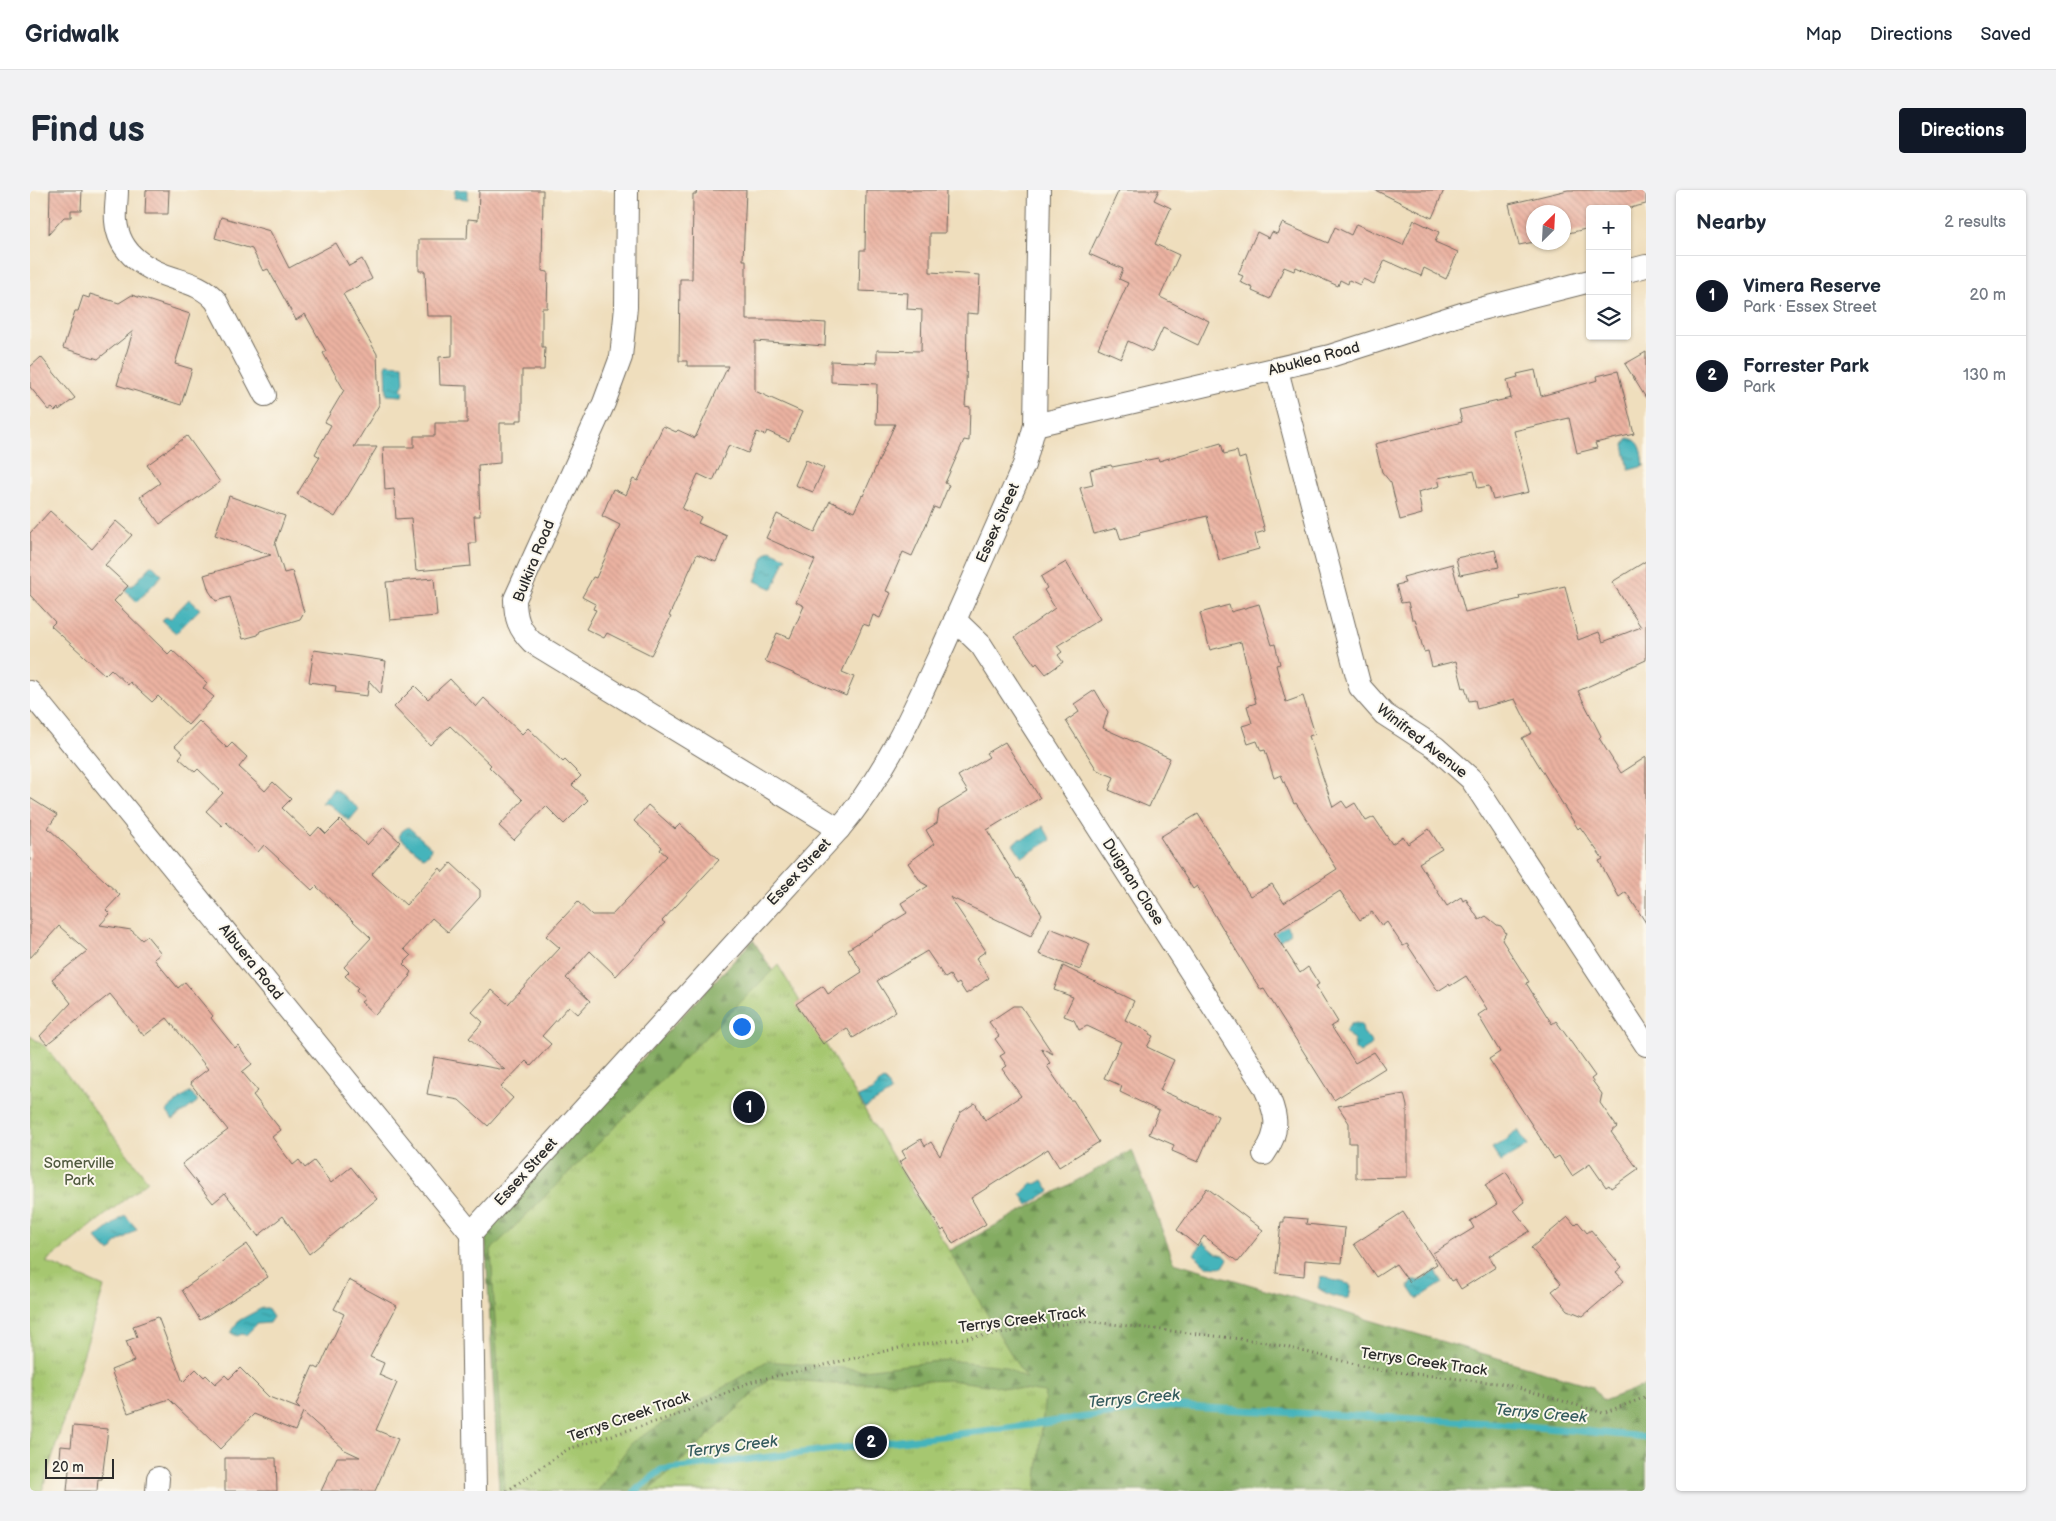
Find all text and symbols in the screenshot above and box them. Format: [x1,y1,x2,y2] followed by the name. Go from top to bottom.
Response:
[25,20,119,49] text: Gridwalk
[1806,24,1842,45] text: Map
[1870,24,1952,45] text: Directions
[1980,24,2031,45] text: Saved
[1899,108,2026,153] button: Directions
[30,109,145,152] text: Find us
[1526,205,1571,250] north arrow
[1586,205,1631,340] map controls
[1586,205,1631,250] button: +
[1696,210,1766,235] text: Nearby
[1944,213,2006,232] text: 2 results
[1586,250,1631,295] button: −
[1743,275,1881,298] text: Vimera Reserve
[1709,286,1715,305] text: 1
[1970,286,2006,305] text: 20 m
[1586,295,1631,340] button: layers
[1743,298,1877,317] text: Park · Essex Street
[1266,338,1362,380] street label: Abuklea Road
[1743,355,1869,378] text: Forrester Park
[1707,366,1717,385] text: 2
[1963,366,2006,385] text: 130 m
[1743,378,1775,397] text: Park
[972,480,1024,566] street label: Essex Street
[509,517,559,605] street label: Bulkira Road
[1373,700,1471,782] street label: Winifred Avenue
[763,834,835,910] street label: Essex Street
[1098,835,1168,929] street label: Duignan Close
[215,920,287,1004] street label: Albuera Road
[729,1014,755,1040] your location
[733,1088,765,1126] pin: 1
[490,1134,562,1210] street label: Essex Street
[44,1154,114,1190] park label: Somerville Park
[957,1303,1087,1337] street label: Terrys Creek Track
[1359,1344,1489,1380] street label: Terrys Creek Track
[1087,1385,1182,1412] water label: Terrys Creek
[566,1387,693,1447] street label: Terrys Creek Track
[1494,1401,1589,1428] water label: Terrys Creek
[855,1423,887,1461] pin: 2
[685,1432,780,1462] water label: Terrys Creek
[45,1456,114,1479] scale bar
[52,1459,84,1476] text: 20 m

